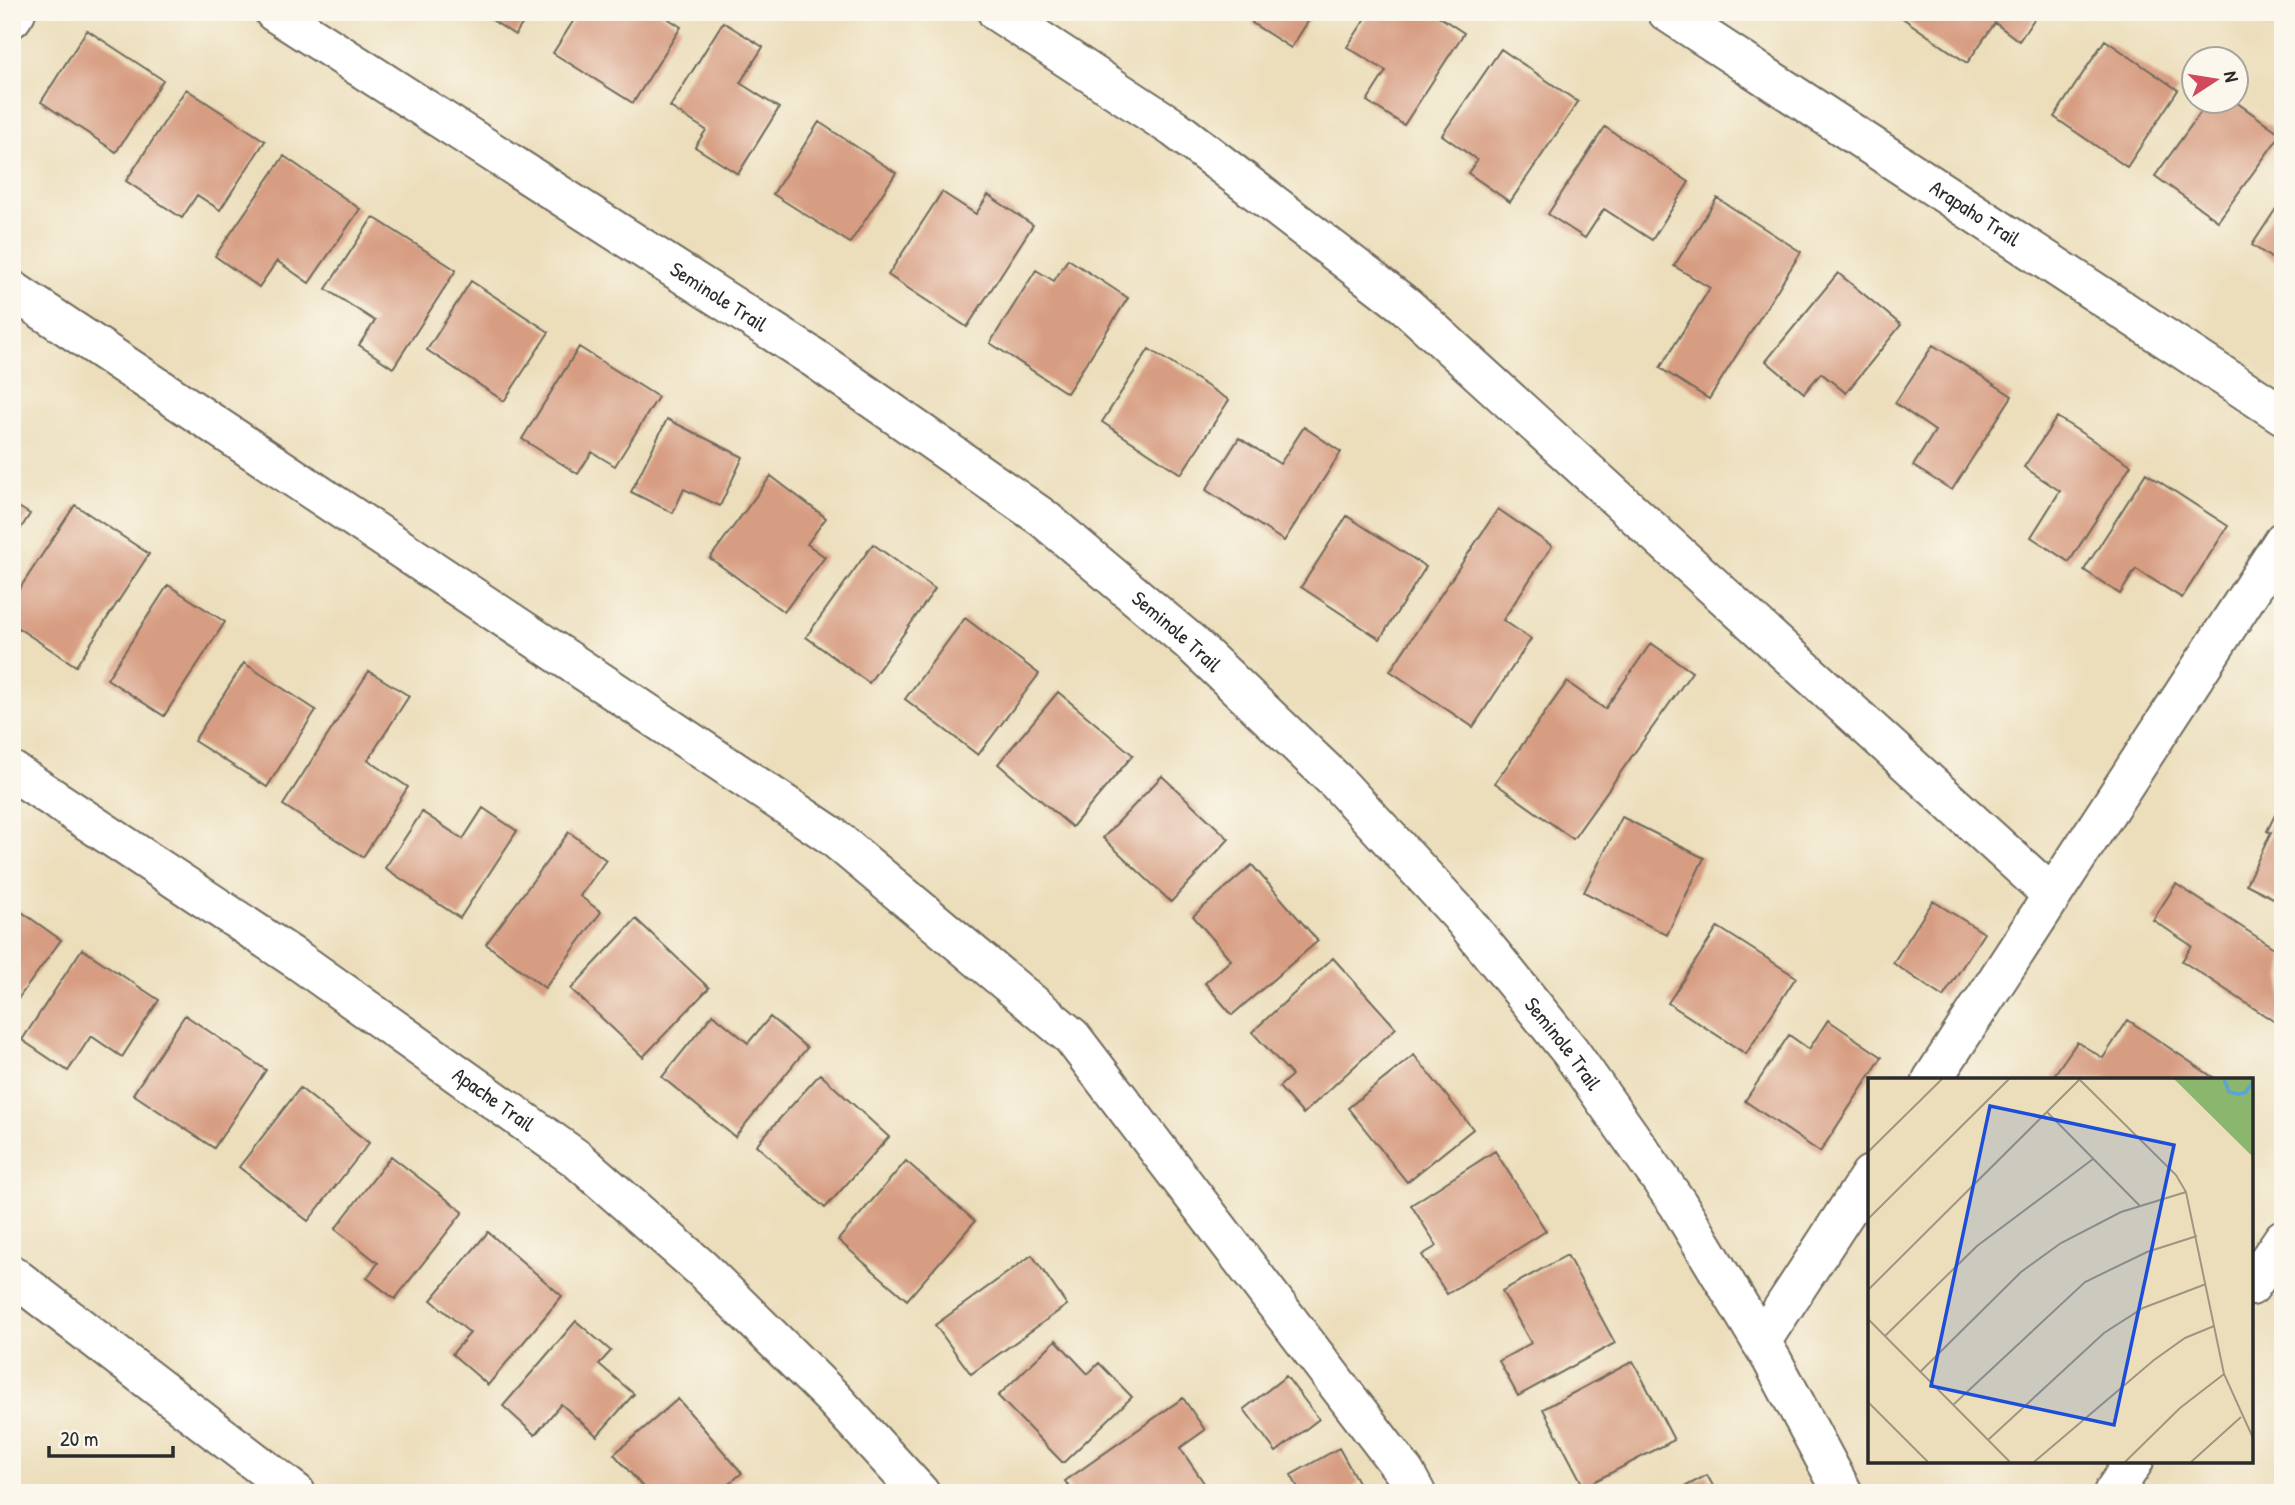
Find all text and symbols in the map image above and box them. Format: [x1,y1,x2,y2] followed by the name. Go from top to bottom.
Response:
[2180,46,2250,116] north arrow
[2218,69,2245,84] text: N
[1924,173,2026,253] street label: Arapaho Trail
[665,254,773,339] street label: Seminole Trail
[1126,584,1228,679] street label: Seminole Trail
[1518,991,1608,1096] street label: Seminole Trail
[447,1060,541,1138] street label: Apache Trail
[1868,1078,2253,1463] inset map
[49,1414,173,1458] scale bar
[60,1424,98,1453] text: 20 m

